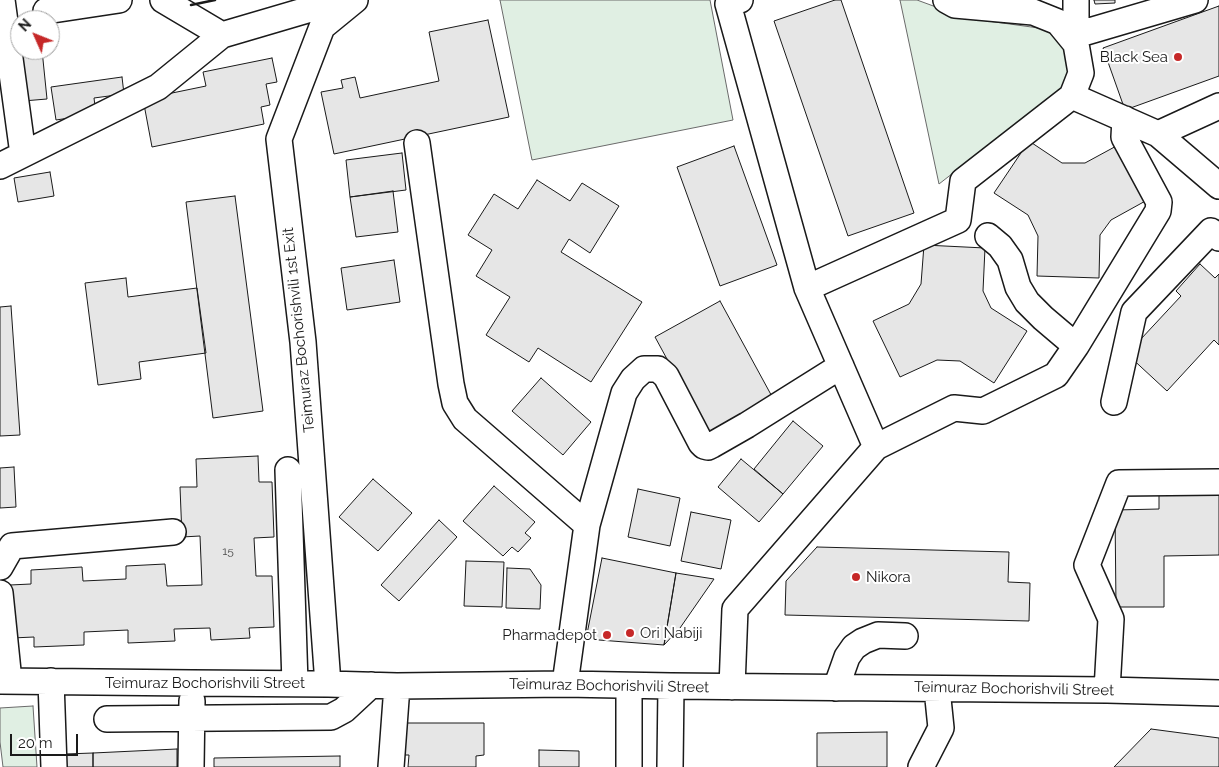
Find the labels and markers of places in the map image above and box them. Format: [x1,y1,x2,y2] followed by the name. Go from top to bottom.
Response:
[1100,48,1168,66] place label: Black Sea
[1172,51,1184,63] marker: Black Sea
[866,568,911,586] place label: Nikora
[850,571,862,583] marker: Nikora
[640,624,702,642] place label: Ori Nabiji
[502,626,597,644] place label: Pharmadepot
[624,627,636,639] marker: Ori Nabiji
[601,629,613,641] marker: Pharmadepot

